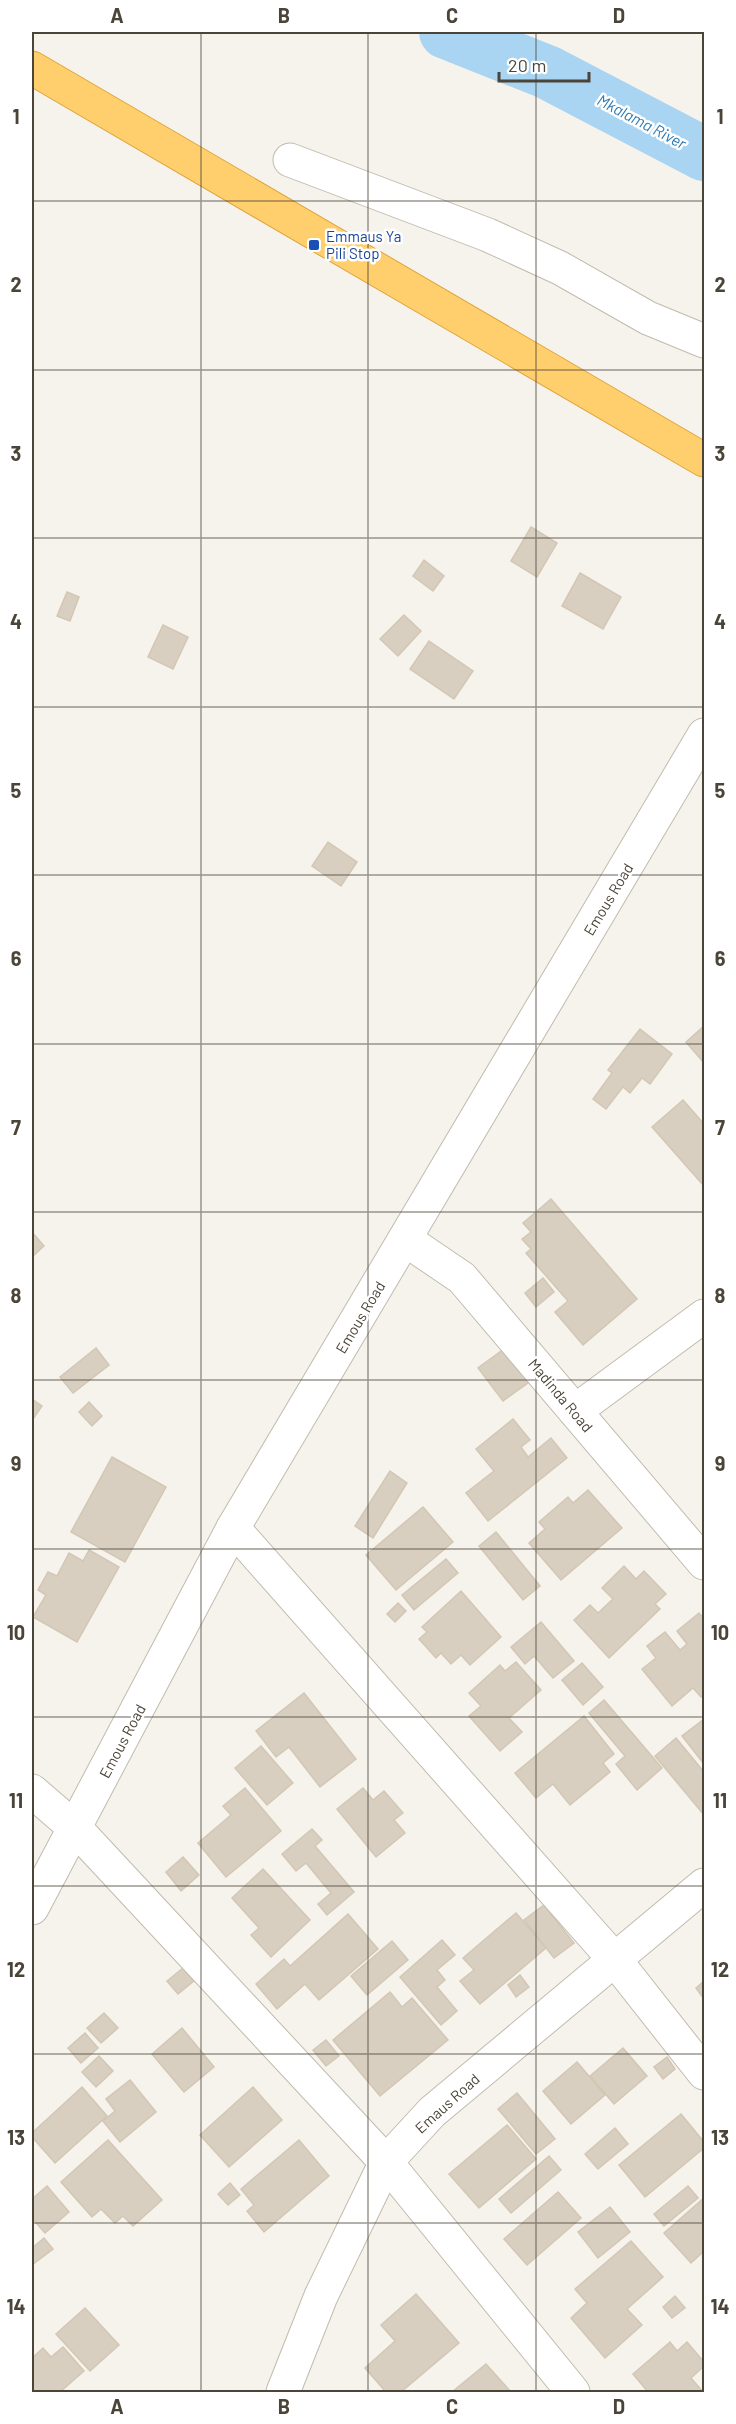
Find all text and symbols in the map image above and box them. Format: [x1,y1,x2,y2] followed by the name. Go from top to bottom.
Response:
[110,3,124,27] text: A
[278,3,290,27] text: B
[446,3,458,27] text: C
[613,3,625,27] text: D
[499,45,589,83] scale bar
[508,54,546,76] text: 20 m
[594,90,691,153] water label: Mkalama River
[12,104,20,128] text: 1
[716,104,724,128] text: 1
[326,227,401,262] place label: Emmaus Ya Pili Stop
[307,238,321,252] marker: Emmaus Ya Pili Stop
[10,272,22,296] text: 2
[714,272,726,296] text: 2
[11,441,21,465] text: 3
[715,441,725,465] text: 3
[10,609,22,633] text: 4
[714,609,726,633] text: 4
[11,778,22,802] text: 5
[715,778,726,802] text: 5
[579,860,637,938] street label: Emous Road
[11,946,22,970] text: 6
[715,946,726,970] text: 6
[11,1115,21,1139] text: 7
[715,1115,725,1139] text: 7
[331,1278,389,1356] street label: Emous Road
[11,1283,22,1307] text: 8
[715,1283,726,1307] text: 8
[525,1355,597,1435] street label: Madinda Road
[11,1451,21,1475] text: 9
[715,1451,725,1475] text: 9
[7,1620,25,1644] text: 10
[711,1620,729,1644] text: 10
[95,1701,149,1781] street label: Emous Road
[9,1788,23,1812] text: 11
[713,1788,727,1812] text: 11
[7,1957,25,1981] text: 12
[711,1957,729,1981] text: 12
[411,2069,483,2137] street label: Emaus Road
[7,2125,25,2149] text: 13
[711,2125,729,2149] text: 13
[6,2294,26,2318] text: 14
[710,2294,730,2318] text: 14
[110,2394,124,2418] text: A
[278,2394,290,2418] text: B
[446,2394,458,2418] text: C
[613,2394,625,2418] text: D

